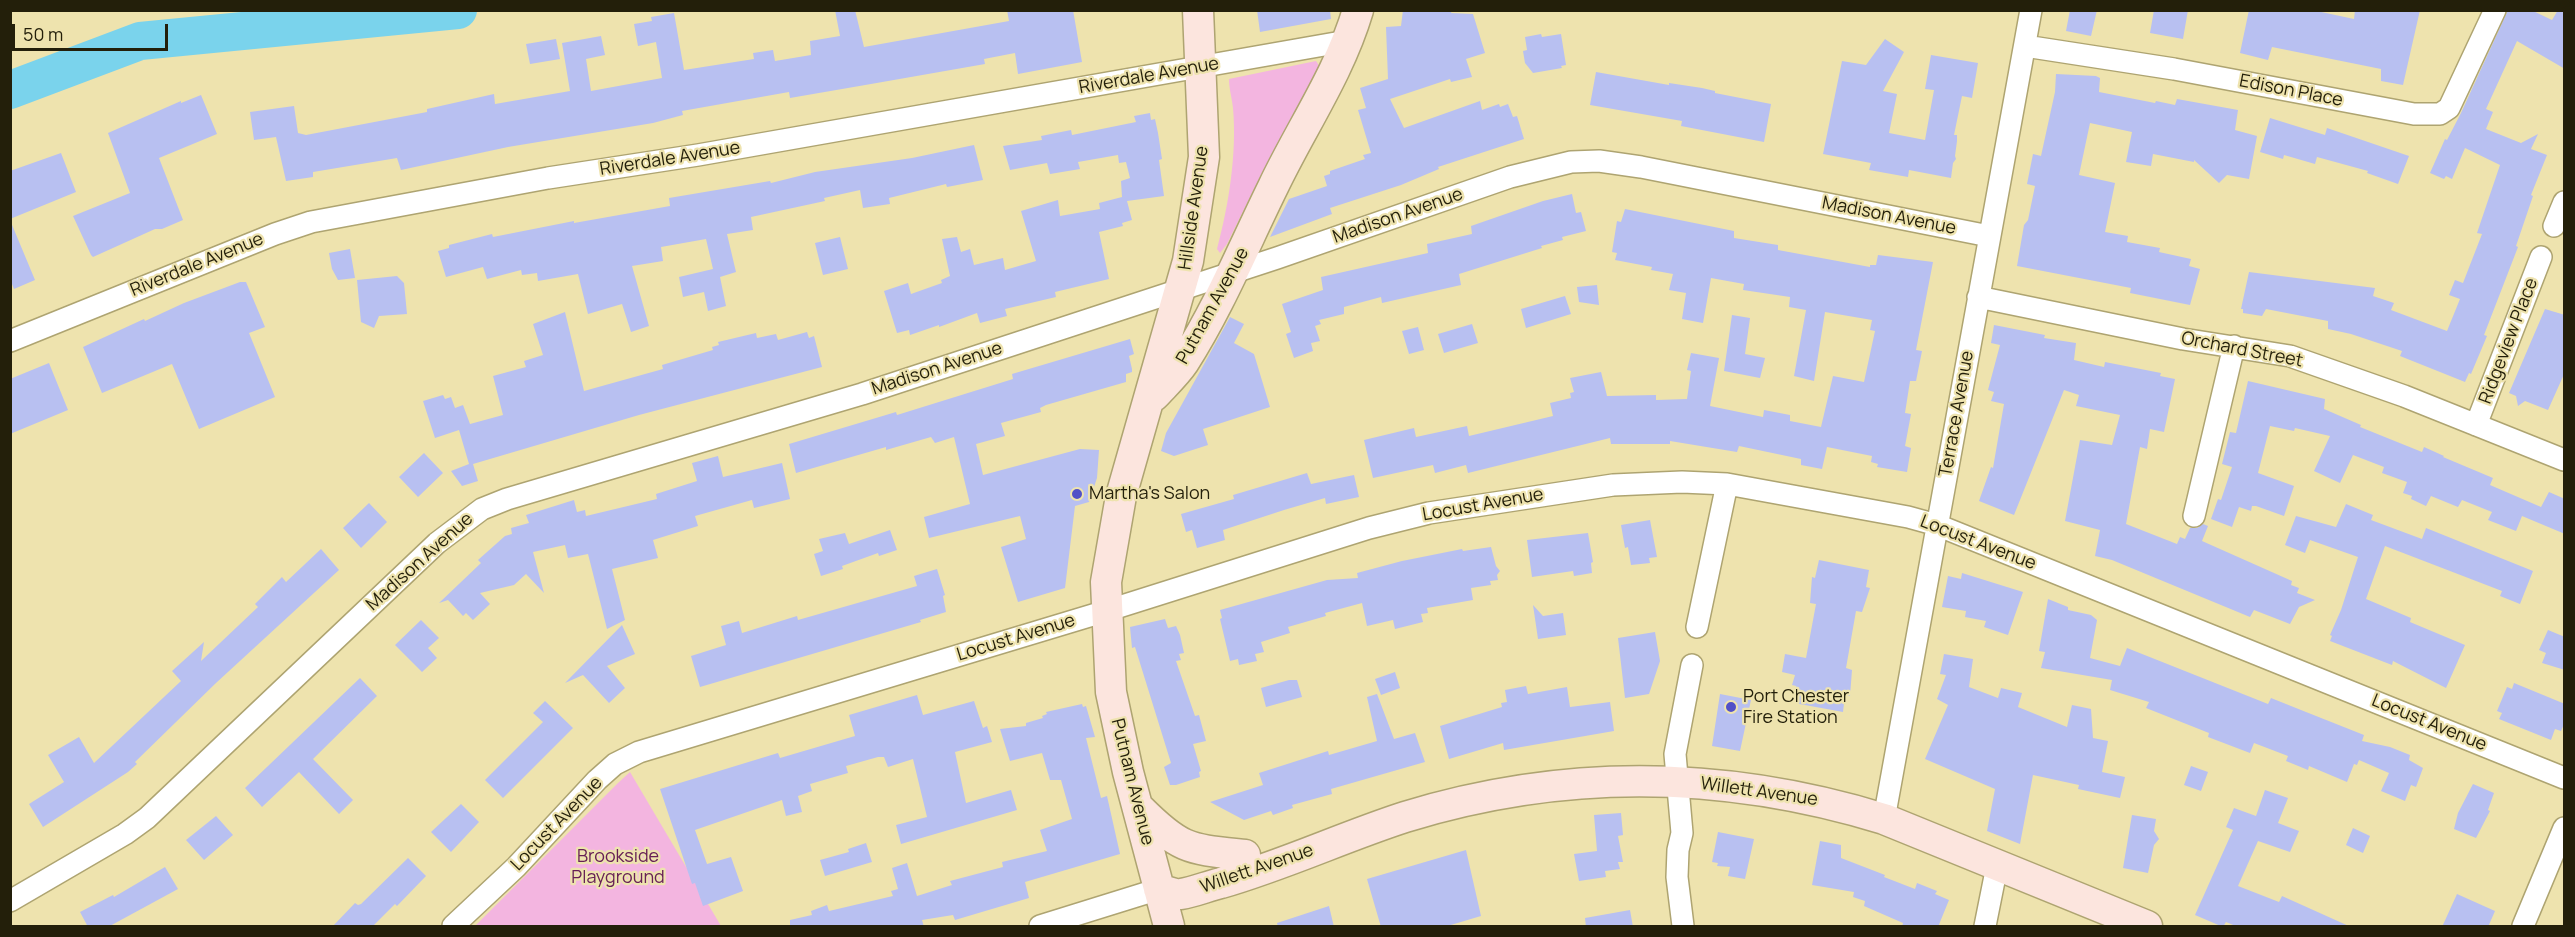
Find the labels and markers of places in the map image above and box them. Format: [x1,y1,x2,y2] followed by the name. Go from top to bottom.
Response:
[1089,483,1210,505] place label: Martha's Salon
[1070,487,1084,501] marker: Martha's Salon
[1743,686,1849,728] place label: Port Chester Fire Station
[1724,700,1738,714] marker: Port Chester Fire Station

